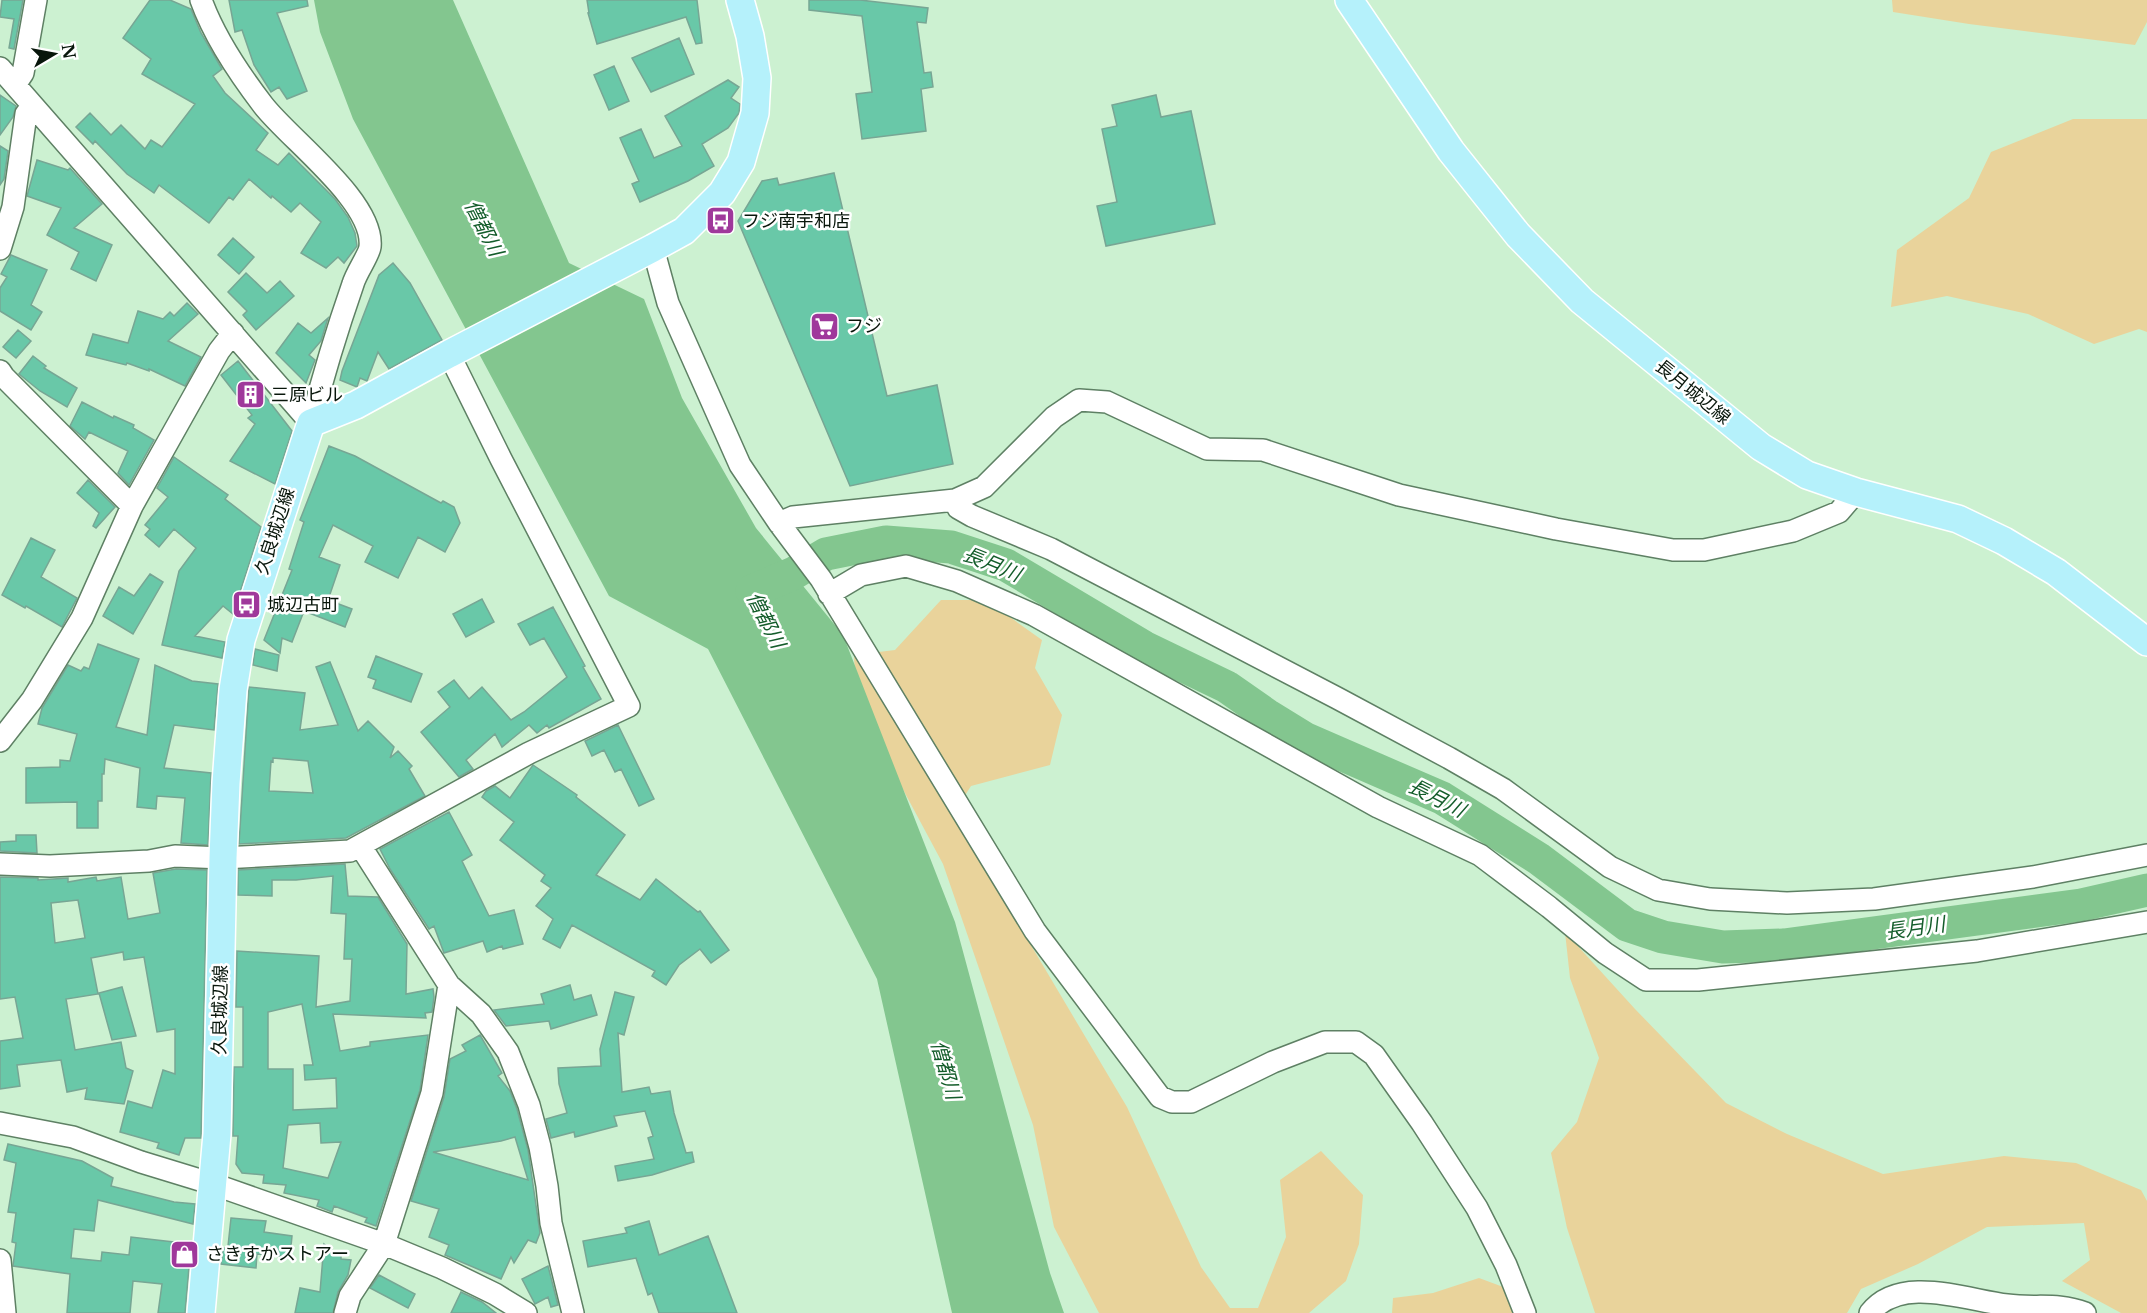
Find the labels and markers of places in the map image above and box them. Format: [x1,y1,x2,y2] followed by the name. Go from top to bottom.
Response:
[705,205,737,237] bus stop icon: フジ南宇和店
[742,210,850,232] place label: フジ南宇和店
[809,310,841,342] supermarket icon: フジ
[846,315,882,337] place label: フジ
[234,379,266,411] building icon: 三原ビル
[271,384,343,406] place label: 三原ビル
[230,589,262,621] bus stop icon: 城辺古町
[267,594,339,616] place label: 城辺古町
[169,1238,201,1270] shop icon: さきすかストアー
[206,1243,349,1265] place label: さきすかストアー

